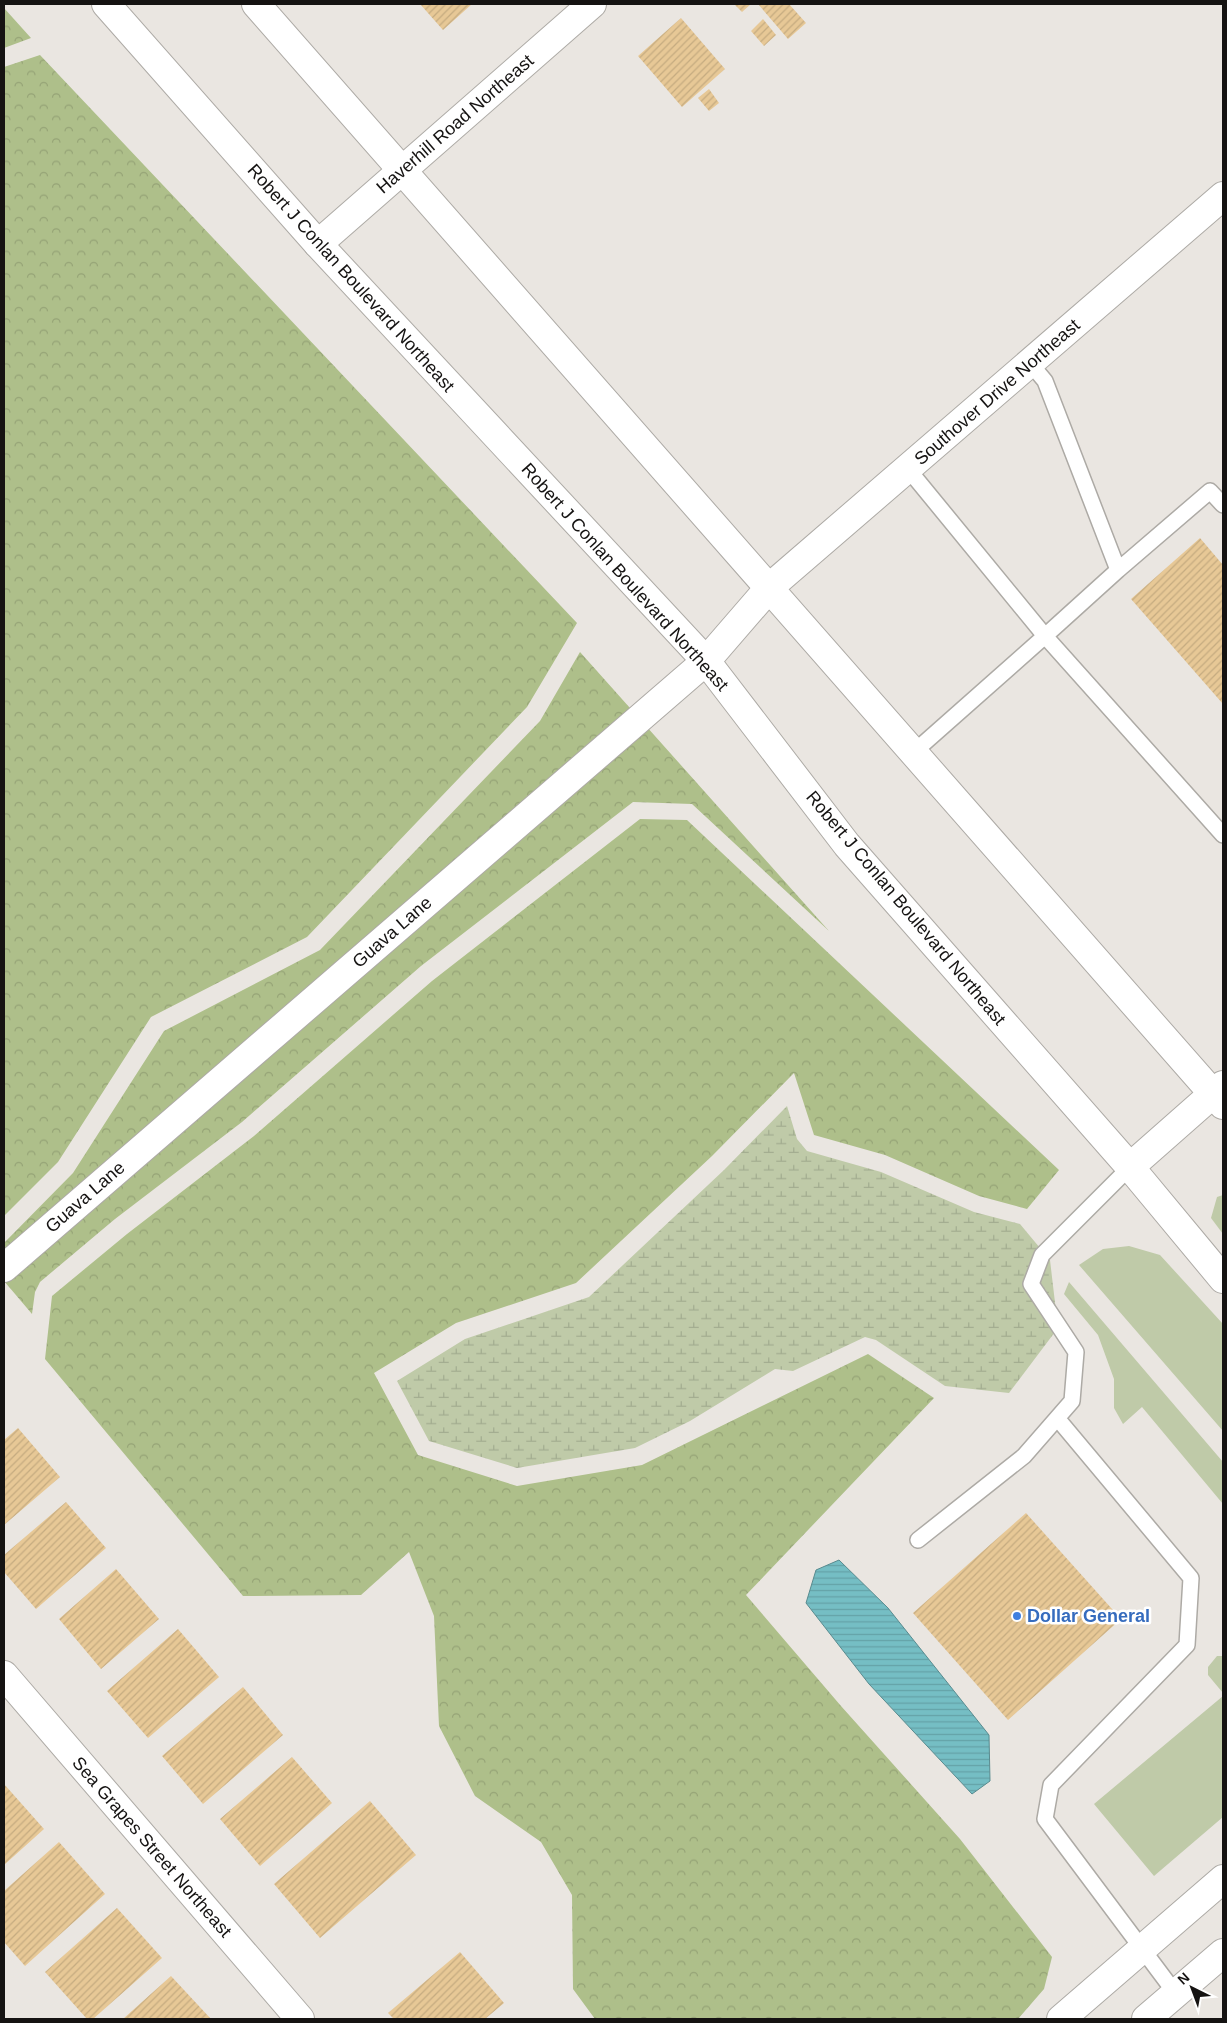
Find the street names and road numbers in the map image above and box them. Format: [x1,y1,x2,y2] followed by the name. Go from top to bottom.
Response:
[373,50,537,198] street label: Haverhill Road Northeast
[243,160,459,396] street label: Robert J Conlan Boulevard Northeast
[910,315,1084,469] street label: Southover Drive Northeast
[517,459,733,695] street label: Robert J Conlan Boulevard Northeast
[802,787,1010,1029] street label: Robert J Conlan Boulevard Northeast
[348,892,436,972] street label: Guava Lane
[41,1157,129,1237] street label: Guava Lane
[68,1753,236,1941] street label: Sea Grapes Street Northeast

